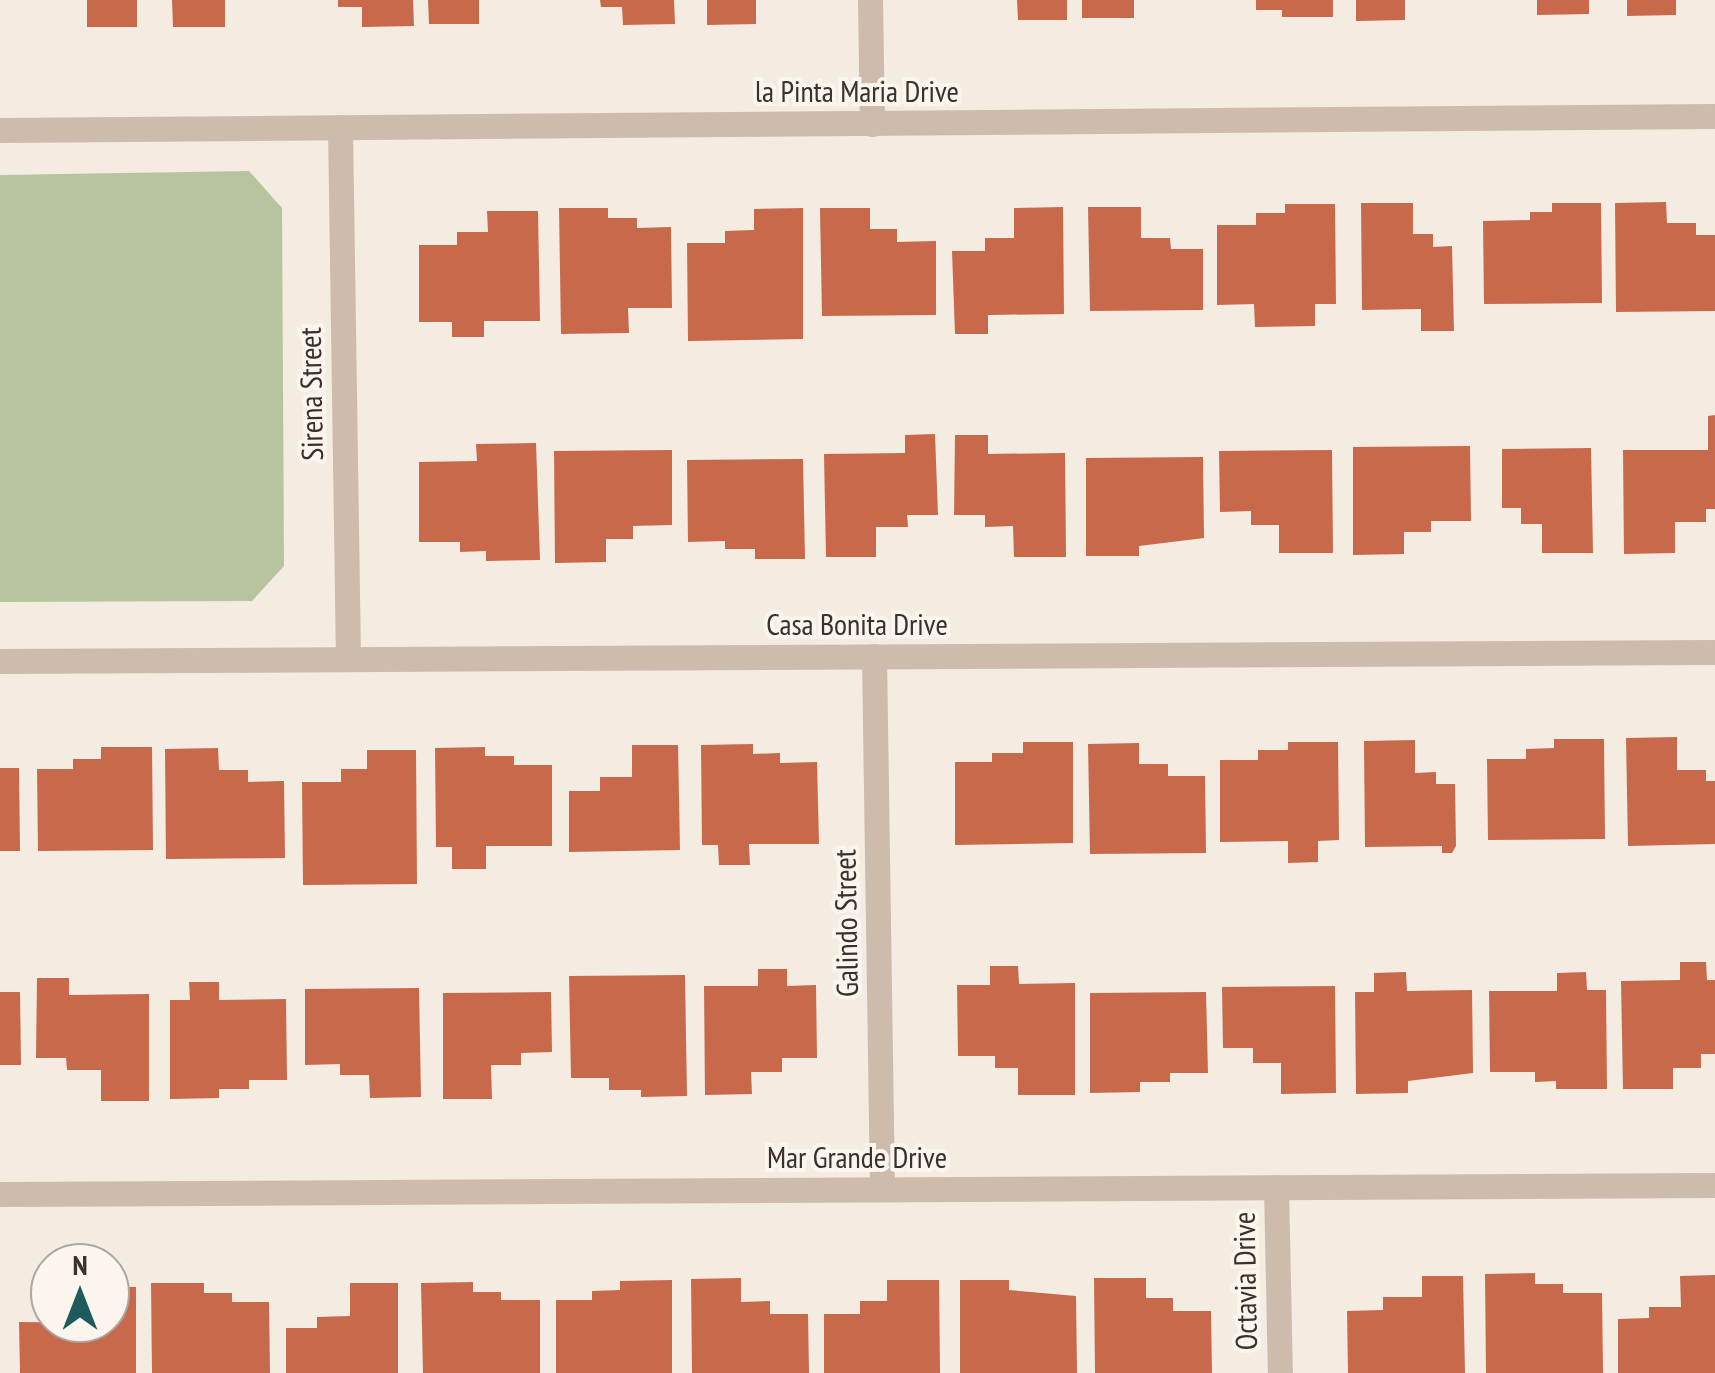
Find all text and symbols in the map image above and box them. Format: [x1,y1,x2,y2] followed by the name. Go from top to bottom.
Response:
[755,73,959,109] street label: la Pinta Maria Drive
[292,327,330,461] street label: Sirena Street
[766,606,948,642] street label: Casa Bonita Drive
[827,849,865,997] street label: Galindo Street
[767,1139,947,1175] street label: Mar Grande Drive
[1226,1211,1264,1351] street label: Octavia Drive
[30,1243,130,1343] north arrow
[72,1246,88,1283] text: N

